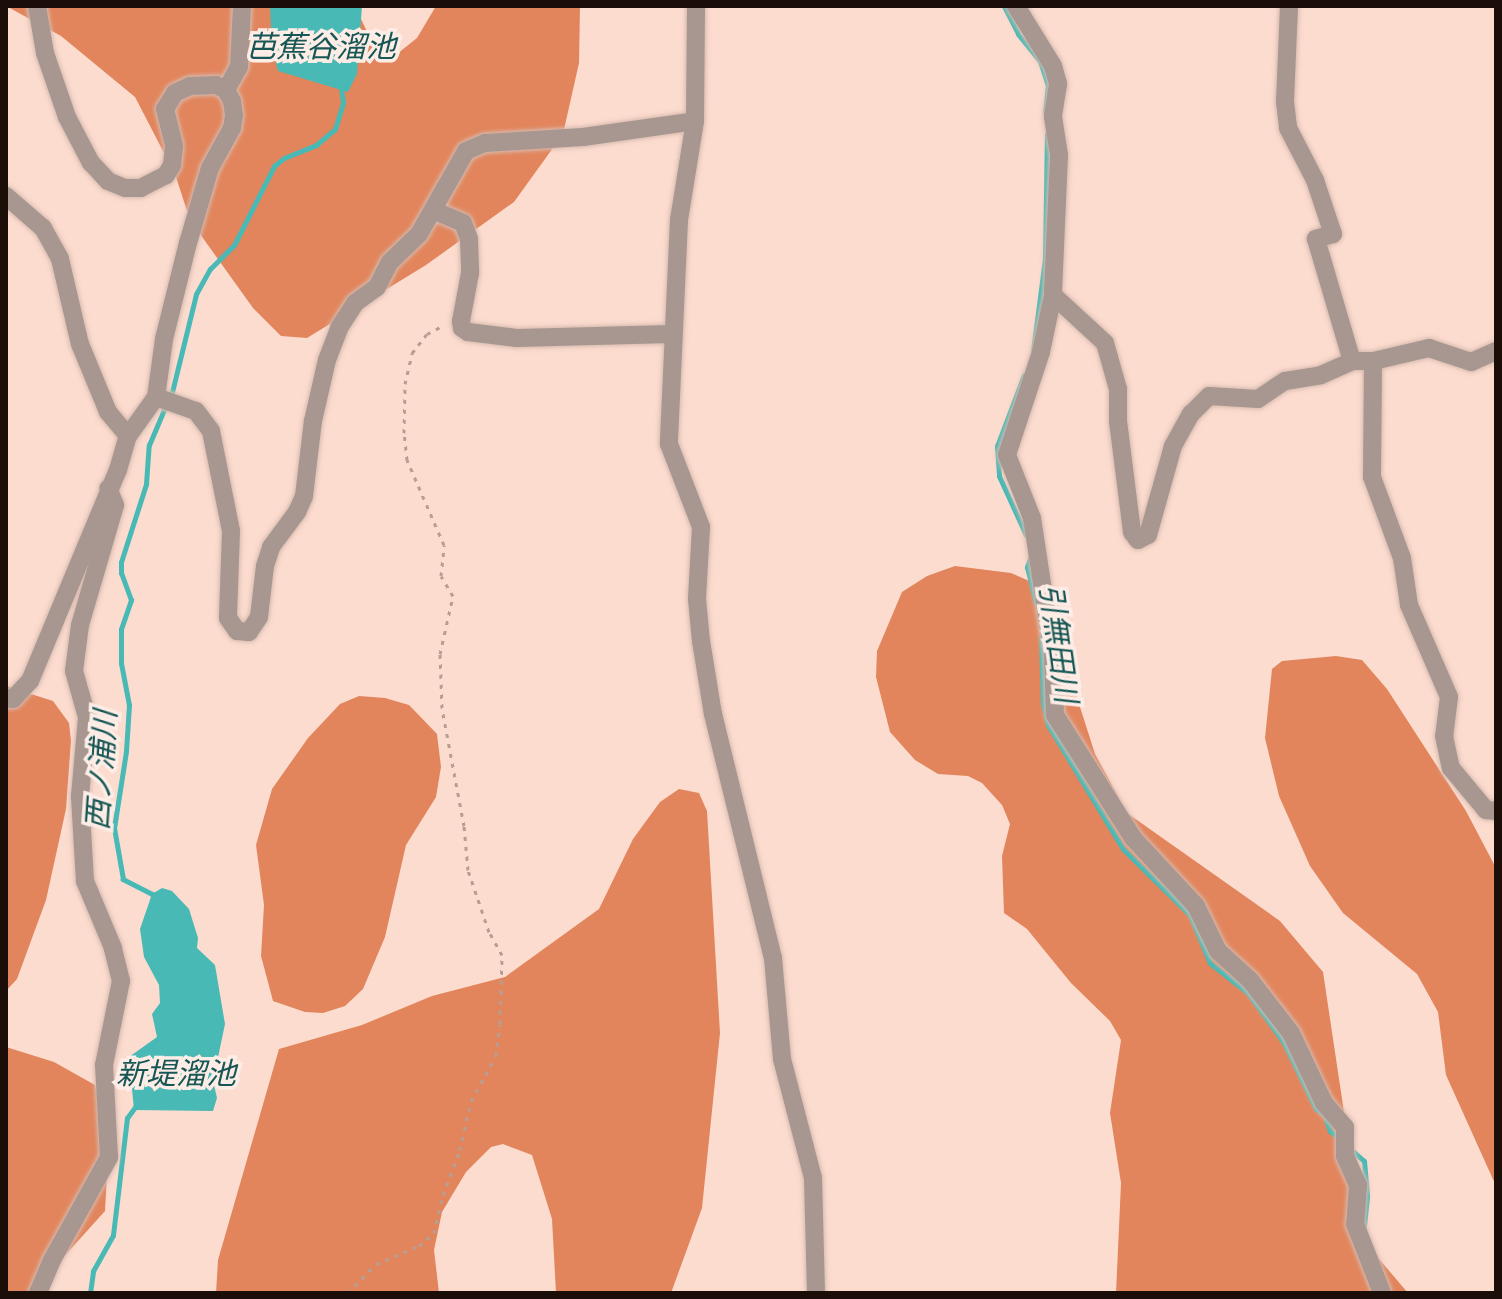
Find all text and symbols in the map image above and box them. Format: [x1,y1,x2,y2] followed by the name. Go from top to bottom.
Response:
[246,27,396,63] water label: 芭蕉谷溜池
[1034,581,1086,705] water label: 引無田川
[78,709,122,831] water label: 西ノ浦川
[116,1054,236,1090] water label: 新堤溜池

